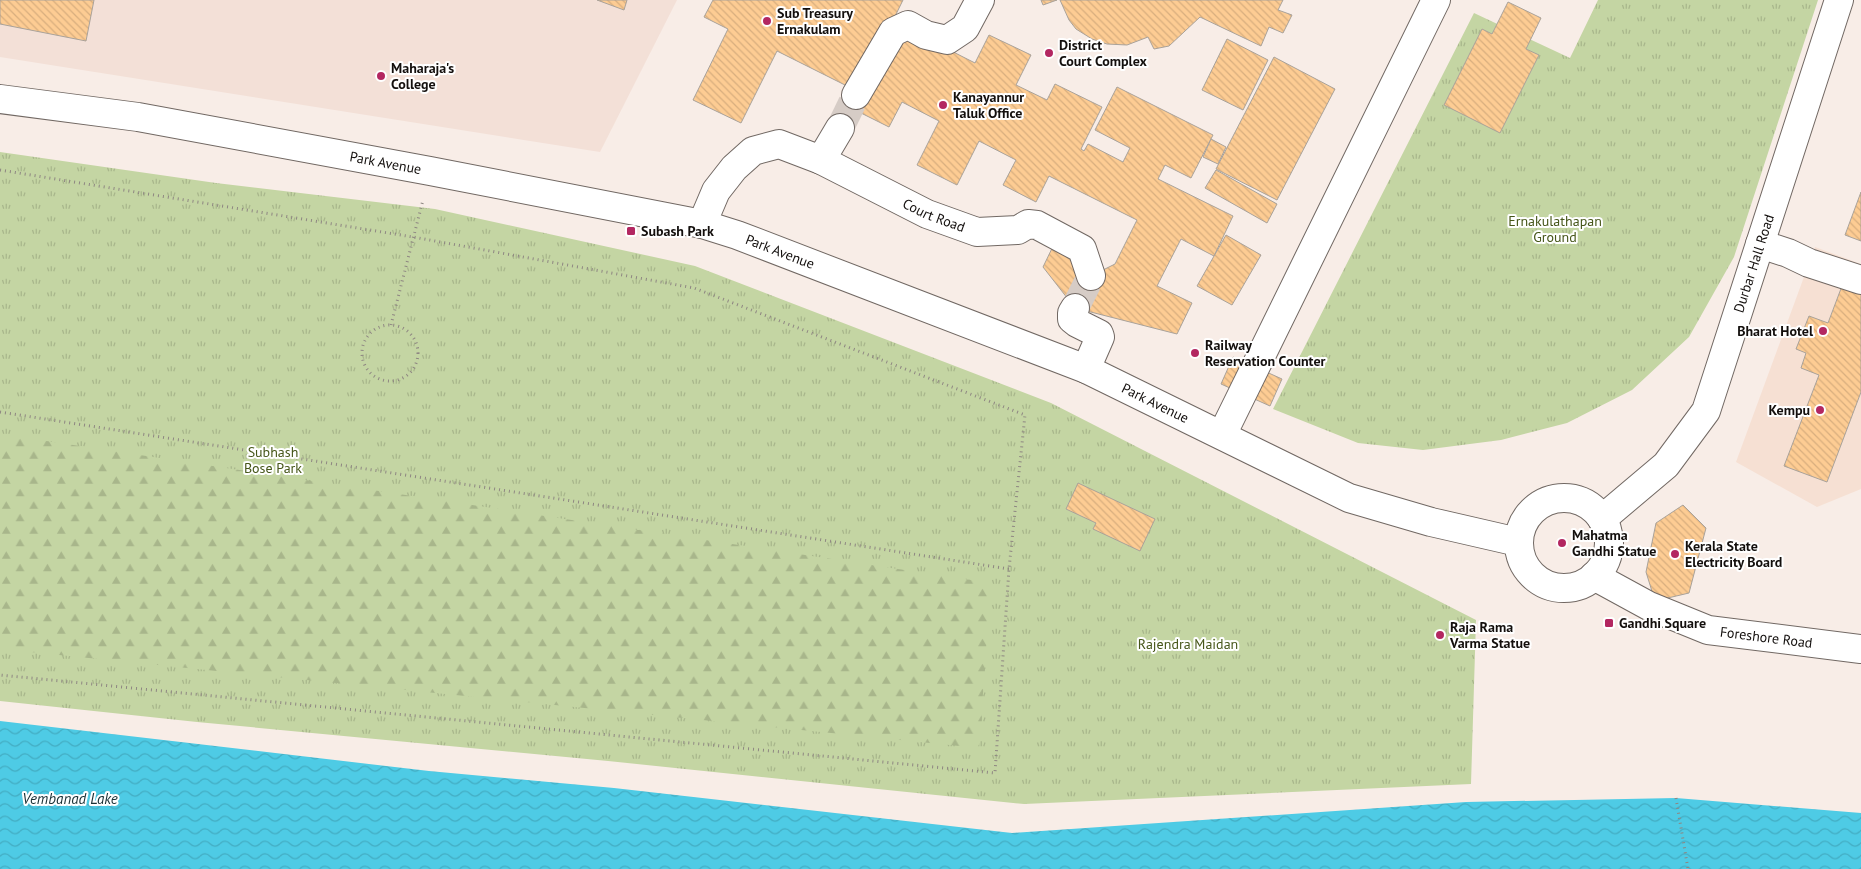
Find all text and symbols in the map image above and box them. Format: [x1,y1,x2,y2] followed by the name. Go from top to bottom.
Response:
[777,4,853,38] place label: Sub Treasury Ernakulam
[761,15,773,27] marker: Sub Treasury Ernakulam
[1059,36,1148,70] place label: District Court Complex
[1043,47,1055,59] marker: District Court Complex
[391,59,454,93] place label: Maharaja's College
[375,70,387,82] marker: Maharaja's College
[953,88,1024,122] place label: Kanayannur Taluk Office
[937,99,949,111] marker: Kanayannur Taluk Office
[348,147,423,178] street label: Park Avenue
[900,194,968,236] street label: Court Road
[1508,212,1602,246] park label: Ernakulathapan Ground
[1729,212,1778,315] street label: Durbar Hall Road
[641,222,714,240] place label: Subash Park
[625,225,637,237] marker: Subash Park
[743,230,817,273] street label: Park Avenue
[1737,322,1814,340] place label: Bharat Hotel
[1817,325,1829,337] marker: Bharat Hotel
[1205,336,1326,370] place label: Railway Reservation Counter
[1189,347,1201,359] marker: Railway Reservation Counter
[1119,379,1192,427] street label: Park Avenue
[1769,401,1810,419] place label: Kempu
[1814,404,1826,416] marker: Kempu
[244,443,302,477] park label: Subhash Bose Park
[1572,526,1656,560] place label: Mahatma Gandhi Statue
[1556,537,1568,549] marker: Mahatma Gandhi Statue
[1685,537,1782,571] place label: Kerala State Electricity Board
[1669,548,1681,560] marker: Kerala State Electricity Board
[1619,614,1706,632] place label: Gandhi Square
[1603,617,1615,629] marker: Gandhi Square
[1449,618,1530,652] place label: Raja Rama Varma Statue
[1719,623,1814,652] street label: Foreshore Road
[1434,629,1446,641] marker: Raja Rama Varma Statue
[1138,635,1238,653] park label: Rajendra Maidan
[22,789,118,808] water label: Vembanad Lake

